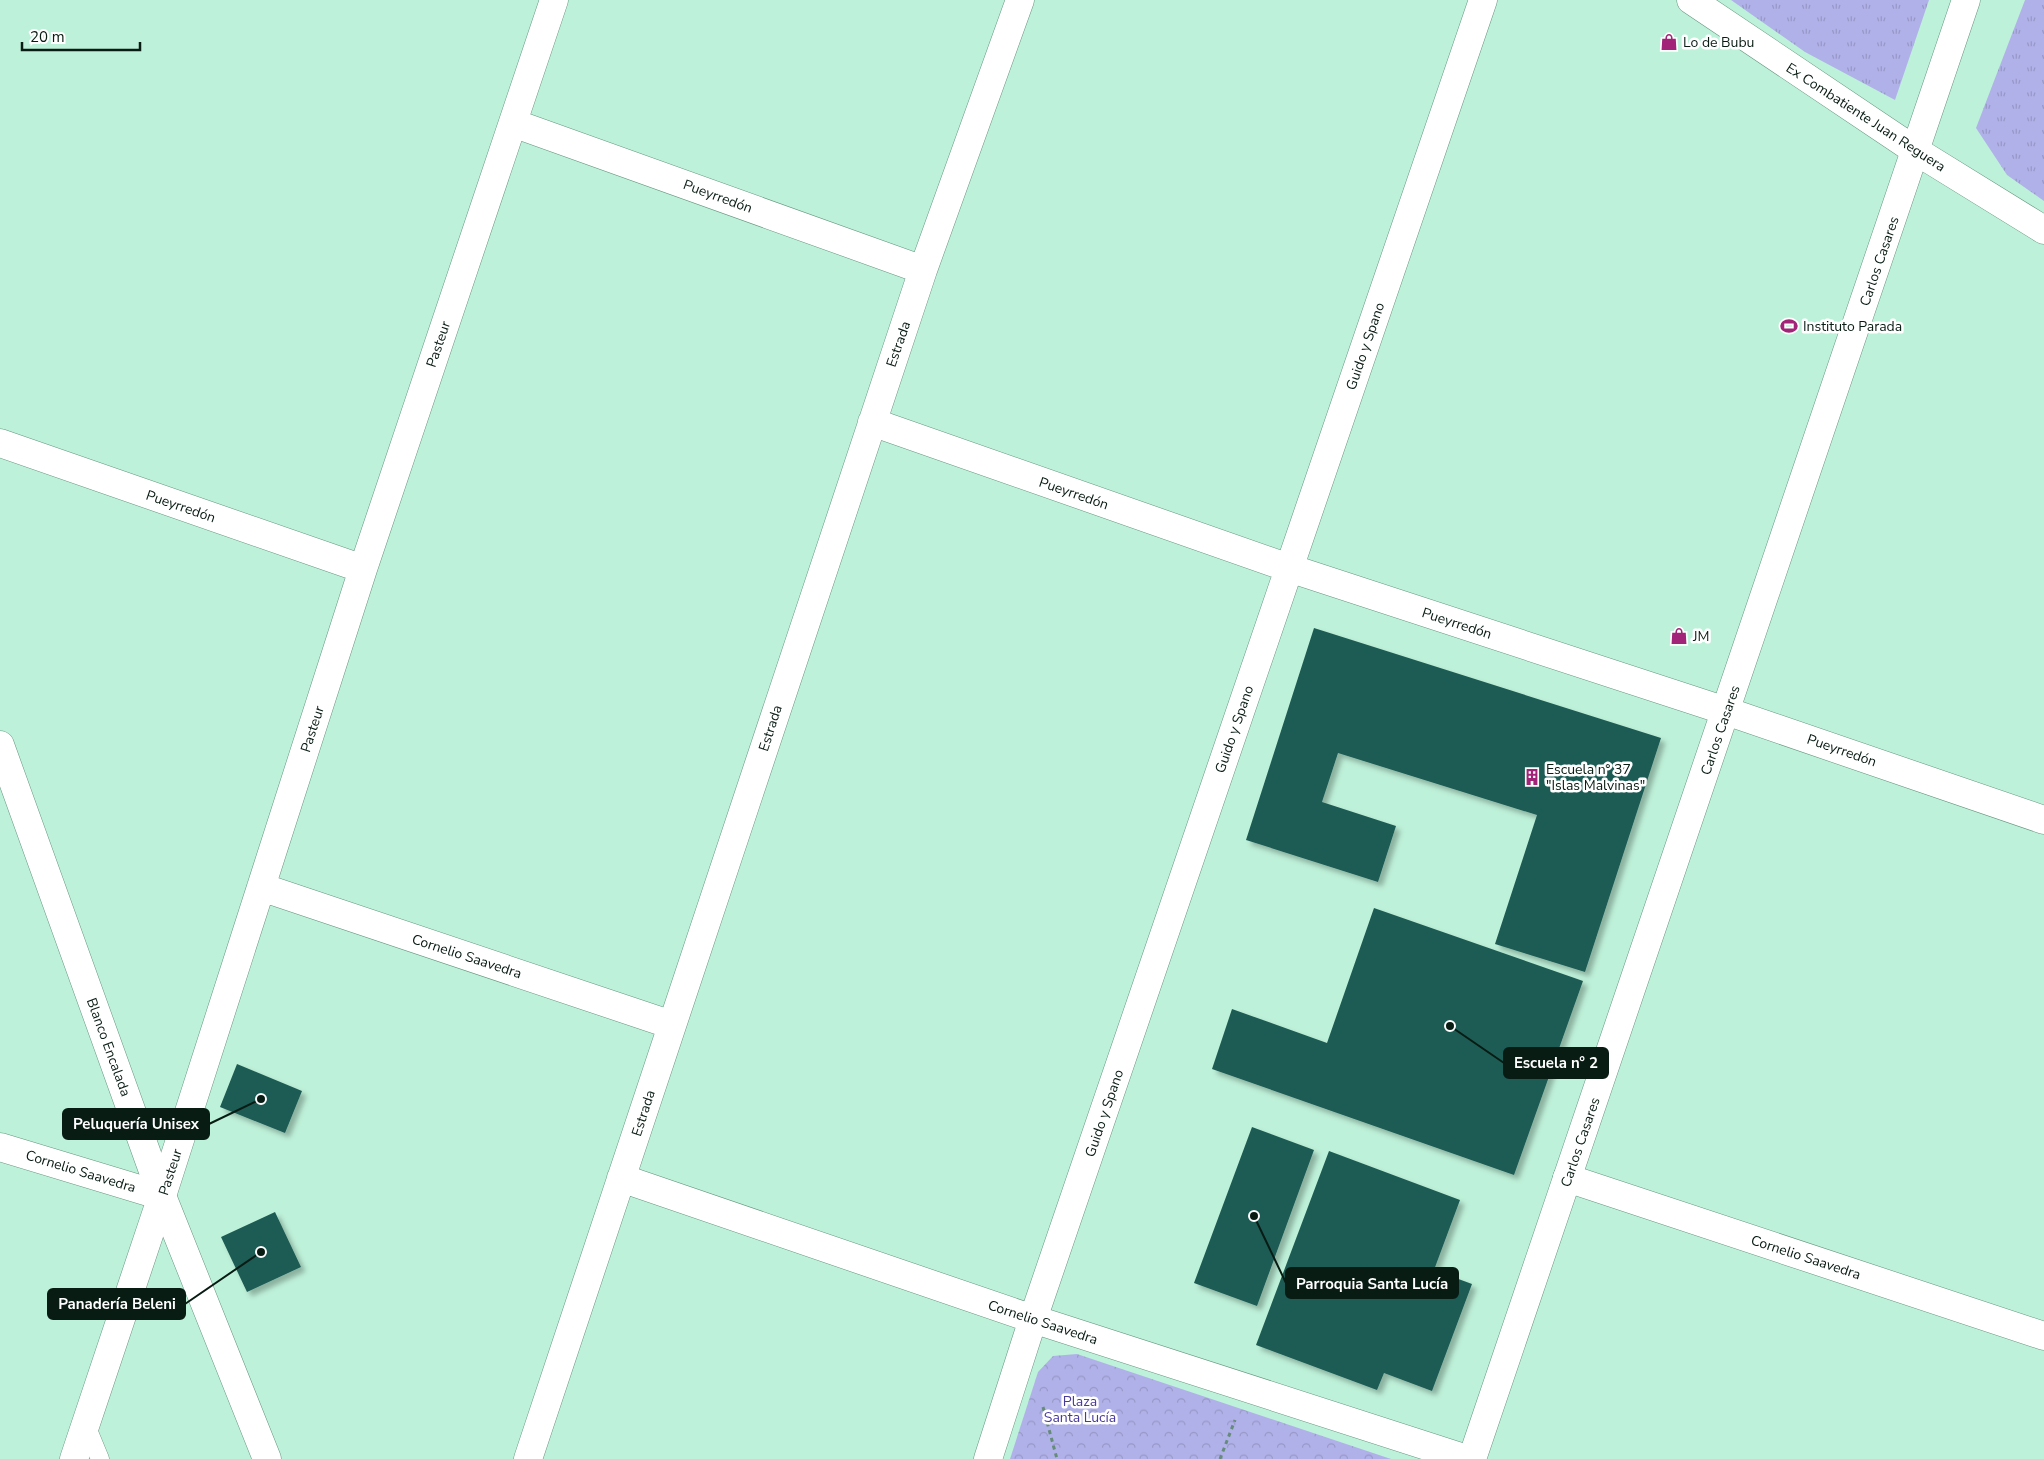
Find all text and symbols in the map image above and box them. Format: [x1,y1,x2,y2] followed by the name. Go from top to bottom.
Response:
[22,20,140,52] scale bar
[30,27,65,47] text: 20 m
[1659,32,1679,52] shop icon: Lo de Bubu
[1683,33,1754,52] place label: Lo de Bubu
[1782,59,1949,176] street label: Ex Combatiente Juan Reguera
[681,175,755,218] street label: Pueyrredón
[1855,214,1904,309] street label: Carlos Casares
[1342,300,1389,393] street label: Guido y Spano
[1779,316,1799,336] sports icon: Instituto Parada
[1803,317,1902,336] place label: Instituto Parada
[422,318,455,370] street label: Pasteur
[882,319,915,370] street label: Estrada
[1036,473,1111,514] street label: Pueyrredón
[143,486,218,527] street label: Pueyrredón
[1419,603,1494,644] street label: Pueyrredón
[1669,626,1689,646] shop icon: JM
[1692,627,1710,646] place label: JM
[1211,683,1258,776] street label: Guido y Spano
[1696,683,1745,778] street label: Carlos Casares
[754,703,787,754] street label: Estrada
[296,704,329,755] street label: Pasteur
[1804,730,1879,771] street label: Pueyrredón
[1546,760,1645,795] place label: Escuela n° 37 "Islas Malvinas"
[1522,767,1542,787] building icon: Escuela n° 37 "Islas Malvinas"
[410,930,524,983] street label: Cornelio Saavedra
[82,995,135,1099] street label: Blanco Encalada
[1504,1048,1608,1078] callout: Escuela n° 2
[1514,1053,1598,1073] text: Escuela n° 2
[1081,1067,1128,1160] street label: Guido y Spano
[627,1088,660,1139] street label: Estrada
[1556,1095,1605,1190] street label: Carlos Casares
[63,1109,209,1139] callout: Peluquería Unisex
[73,1114,200,1134] text: Peluquería Unisex
[23,1146,138,1197] street label: Cornelio Saavedra
[154,1147,187,1198] street label: Pasteur
[1749,1231,1863,1284] street label: Cornelio Saavedra
[1286,1268,1458,1298] callout: Parroquia Santa Lucía
[1296,1274,1448,1294] text: Parroquia Santa Lucía
[48,1289,185,1319] callout: Panadería Beleni
[58,1294,176,1314] text: Panadería Beleni
[986,1296,1100,1349] street label: Cornelio Saavedra
[1044,1392,1116,1427] park label: Plaza Santa Lucía

